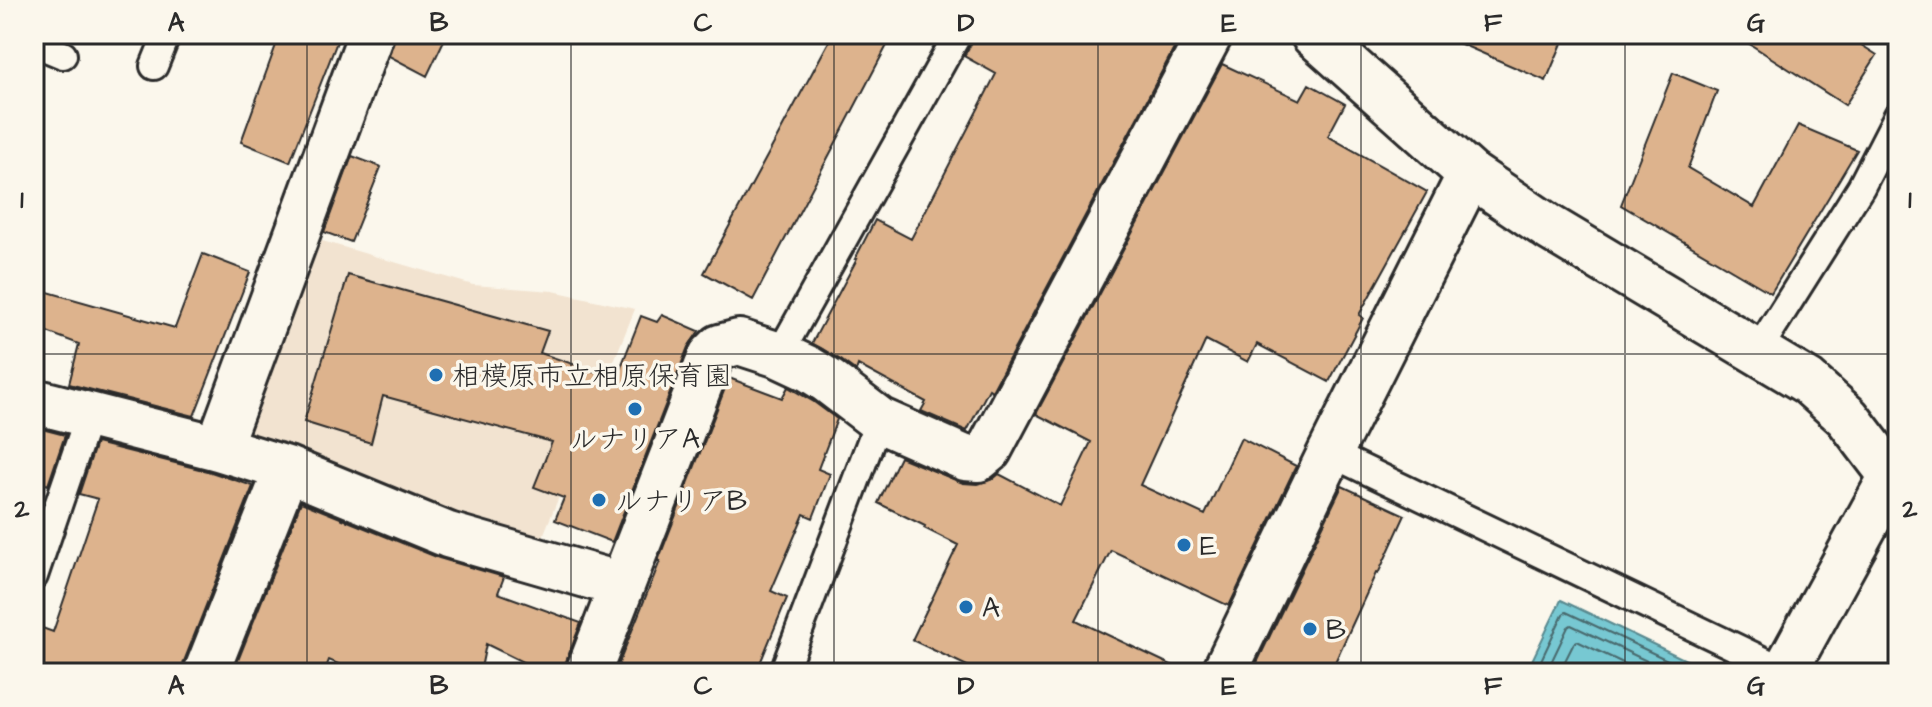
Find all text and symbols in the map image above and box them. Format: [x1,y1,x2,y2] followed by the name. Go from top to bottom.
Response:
[168,5,185,41] text: A
[430,5,449,41] text: B
[694,5,713,41] text: C
[958,5,975,41] text: D
[1221,5,1237,41] text: E
[1484,5,1503,41] text: F
[1747,5,1765,41] text: G
[20,182,24,218] text: 1
[1908,182,1912,218] text: 1
[452,357,732,396] place label: 相模原市立相原保育園
[427,366,445,384] marker: 相模原市立相原保育園
[626,400,644,418] marker: ルナリアA
[570,420,700,459] place label: ルナリアA
[615,482,747,521] place label: ルナリアB
[14,491,30,527] text: 2
[590,491,608,509] marker: ルナリアB
[1902,491,1918,527] text: 2
[1200,527,1217,566] place label: E
[1175,536,1193,554] marker: E
[982,589,1000,628] place label: A
[957,598,975,616] marker: A
[1326,611,1346,650] place label: B
[1301,620,1319,638] marker: B
[168,668,185,704] text: A
[430,668,449,704] text: B
[694,668,713,704] text: C
[958,668,975,704] text: D
[1221,668,1237,704] text: E
[1484,668,1503,704] text: F
[1747,668,1765,704] text: G

